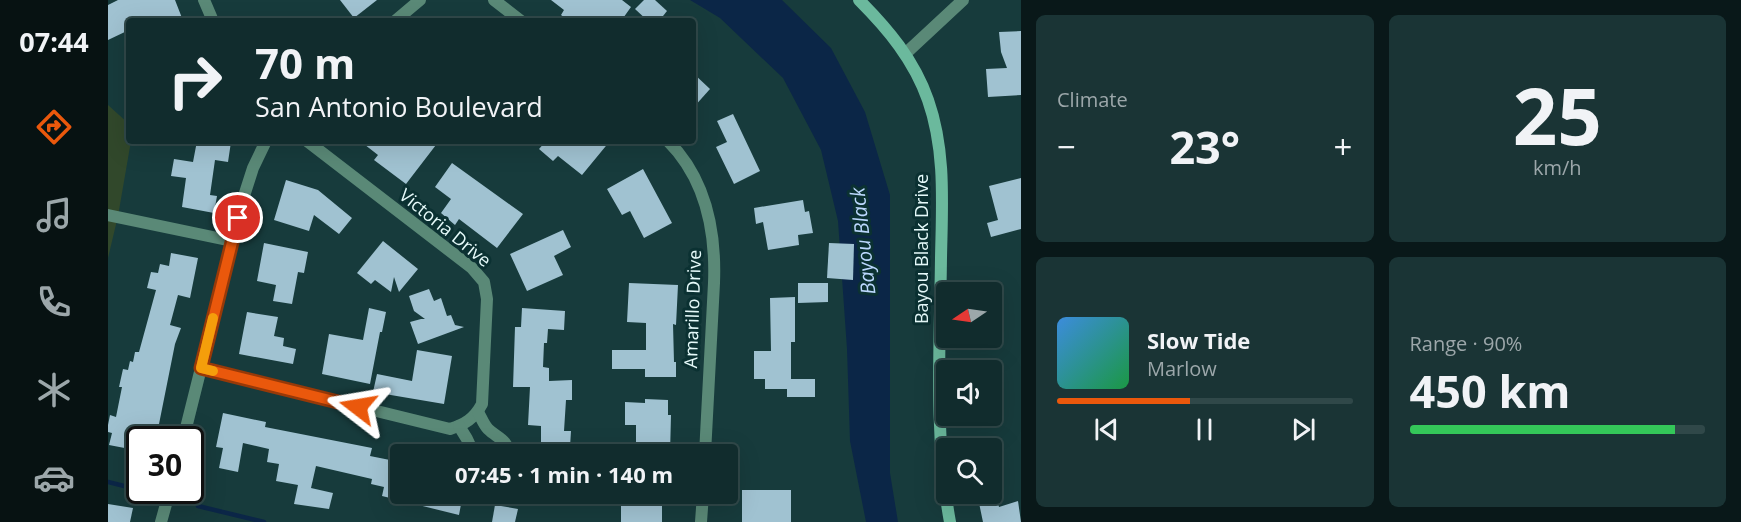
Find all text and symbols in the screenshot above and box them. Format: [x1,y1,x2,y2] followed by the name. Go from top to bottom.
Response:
[19,23,89,60] text: 07:44
[255,34,355,91] text: 70 m
[156,42,234,120] icon: right
[1513,62,1602,168] text: 25
[1057,86,1128,113] text: Climate
[255,88,543,125] text: San Antonio Boulevard
[33,106,75,148] icon: directions
[1169,116,1240,177] text: 23°
[1057,124,1076,169] text: −
[1334,124,1352,169] text: +
[1533,154,1582,181] text: km/h
[909,174,933,324] street label: Bayou Black Drive
[395,183,497,272] street label: Victoria Drive
[843,185,882,296] water label: Bayou Black
[212,192,263,243] pin
[33,194,75,236] icon: music
[221,201,254,234] icon: arrive
[678,249,706,369] street label: Amarillo Drive
[33,281,75,323] icon: phone
[936,282,1002,348] north arrow
[936,282,1002,504] map controls
[1147,325,1250,355] text: Slow Tide
[1410,330,1522,357] text: Range · 90%
[1147,355,1217,382] text: Marlow
[936,360,1002,426] button: sound
[1410,360,1570,421] text: 450 km
[33,369,75,411] icon: climate
[326,375,390,439] position arrow
[1090,413,1123,446] icon: previous
[1188,413,1221,446] icon: pause
[1287,413,1320,446] icon: next
[126,426,204,504] speed limit sign: 30
[936,438,1002,504] button: search
[33,457,75,499] icon: car
[455,459,673,489] text: 07:45 · 1 min · 140 m

